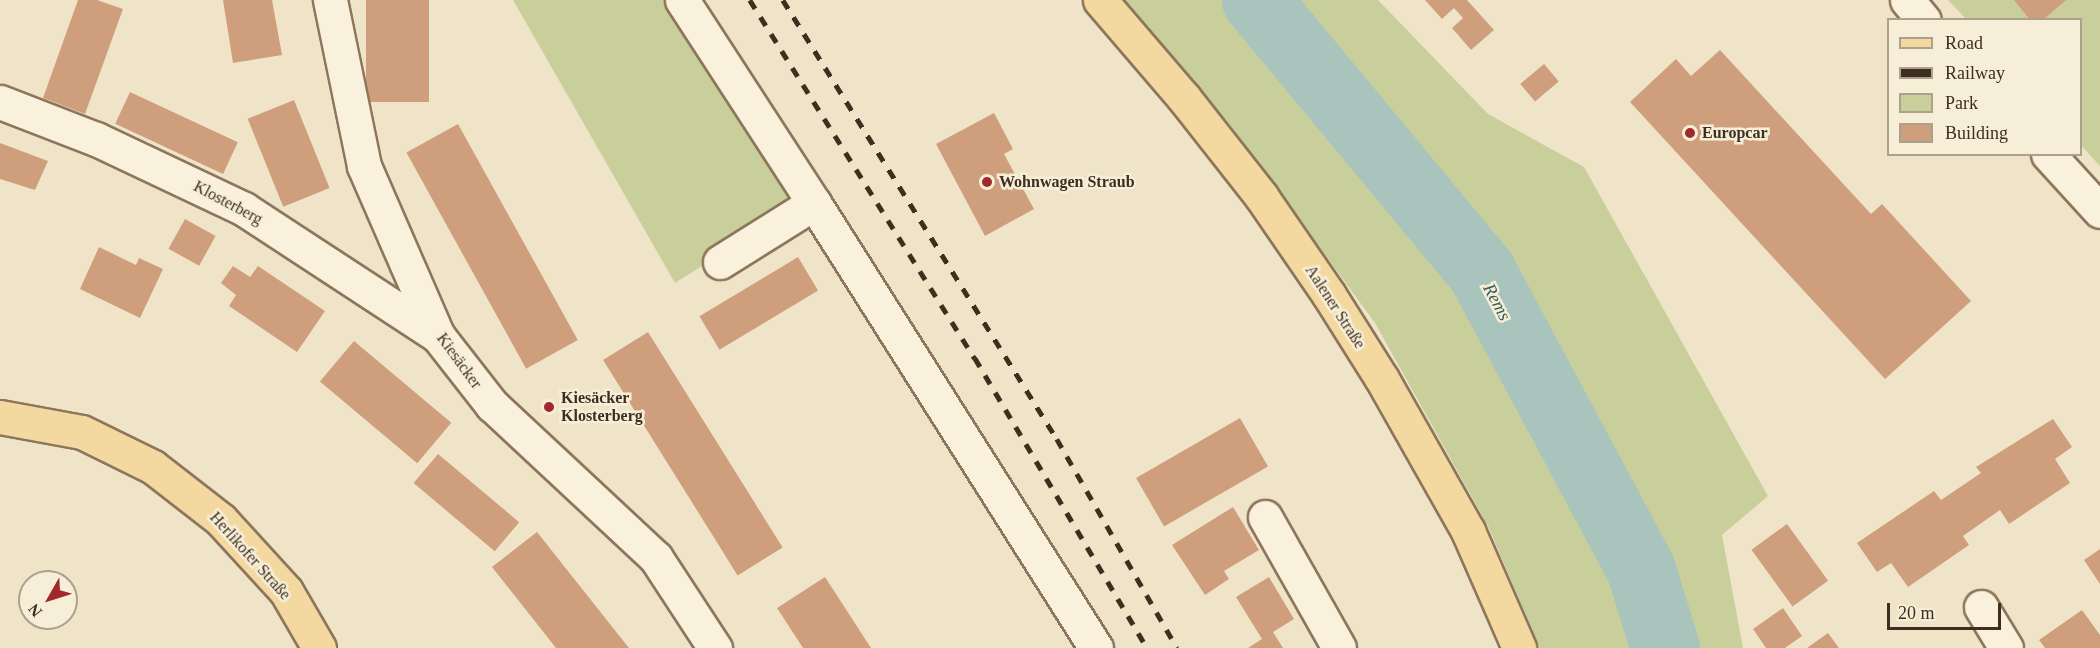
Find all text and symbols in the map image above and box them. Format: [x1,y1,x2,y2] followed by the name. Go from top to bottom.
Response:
[1887,18,2082,156] legend
[1945,33,1983,53] text: Road
[1945,63,2005,83] text: Railway
[1945,93,1978,113] text: Park
[1702,123,1767,143] place label: Europcar
[1945,123,2008,143] text: Building
[1683,126,1697,140] marker: Europcar
[999,172,1135,192] place label: Wohnwagen Straub
[980,175,994,189] marker: Wohnwagen Straub
[190,177,266,229] street label: Klosterberg
[1301,262,1369,352] street label: Aalener Straße
[1478,280,1516,324] water label: Rems
[432,329,486,393] street label: Kiesäcker
[561,388,643,426] place label: Kiesäcker Klosterberg
[542,400,556,414] marker: Kiesäcker Klosterberg
[206,508,294,604] street label: Herlikofer Straße
[18,570,78,630] north arrow
[1890,591,2004,629] scale bar
[25,601,45,620] text: N
[1898,603,1935,623] text: 20 m

